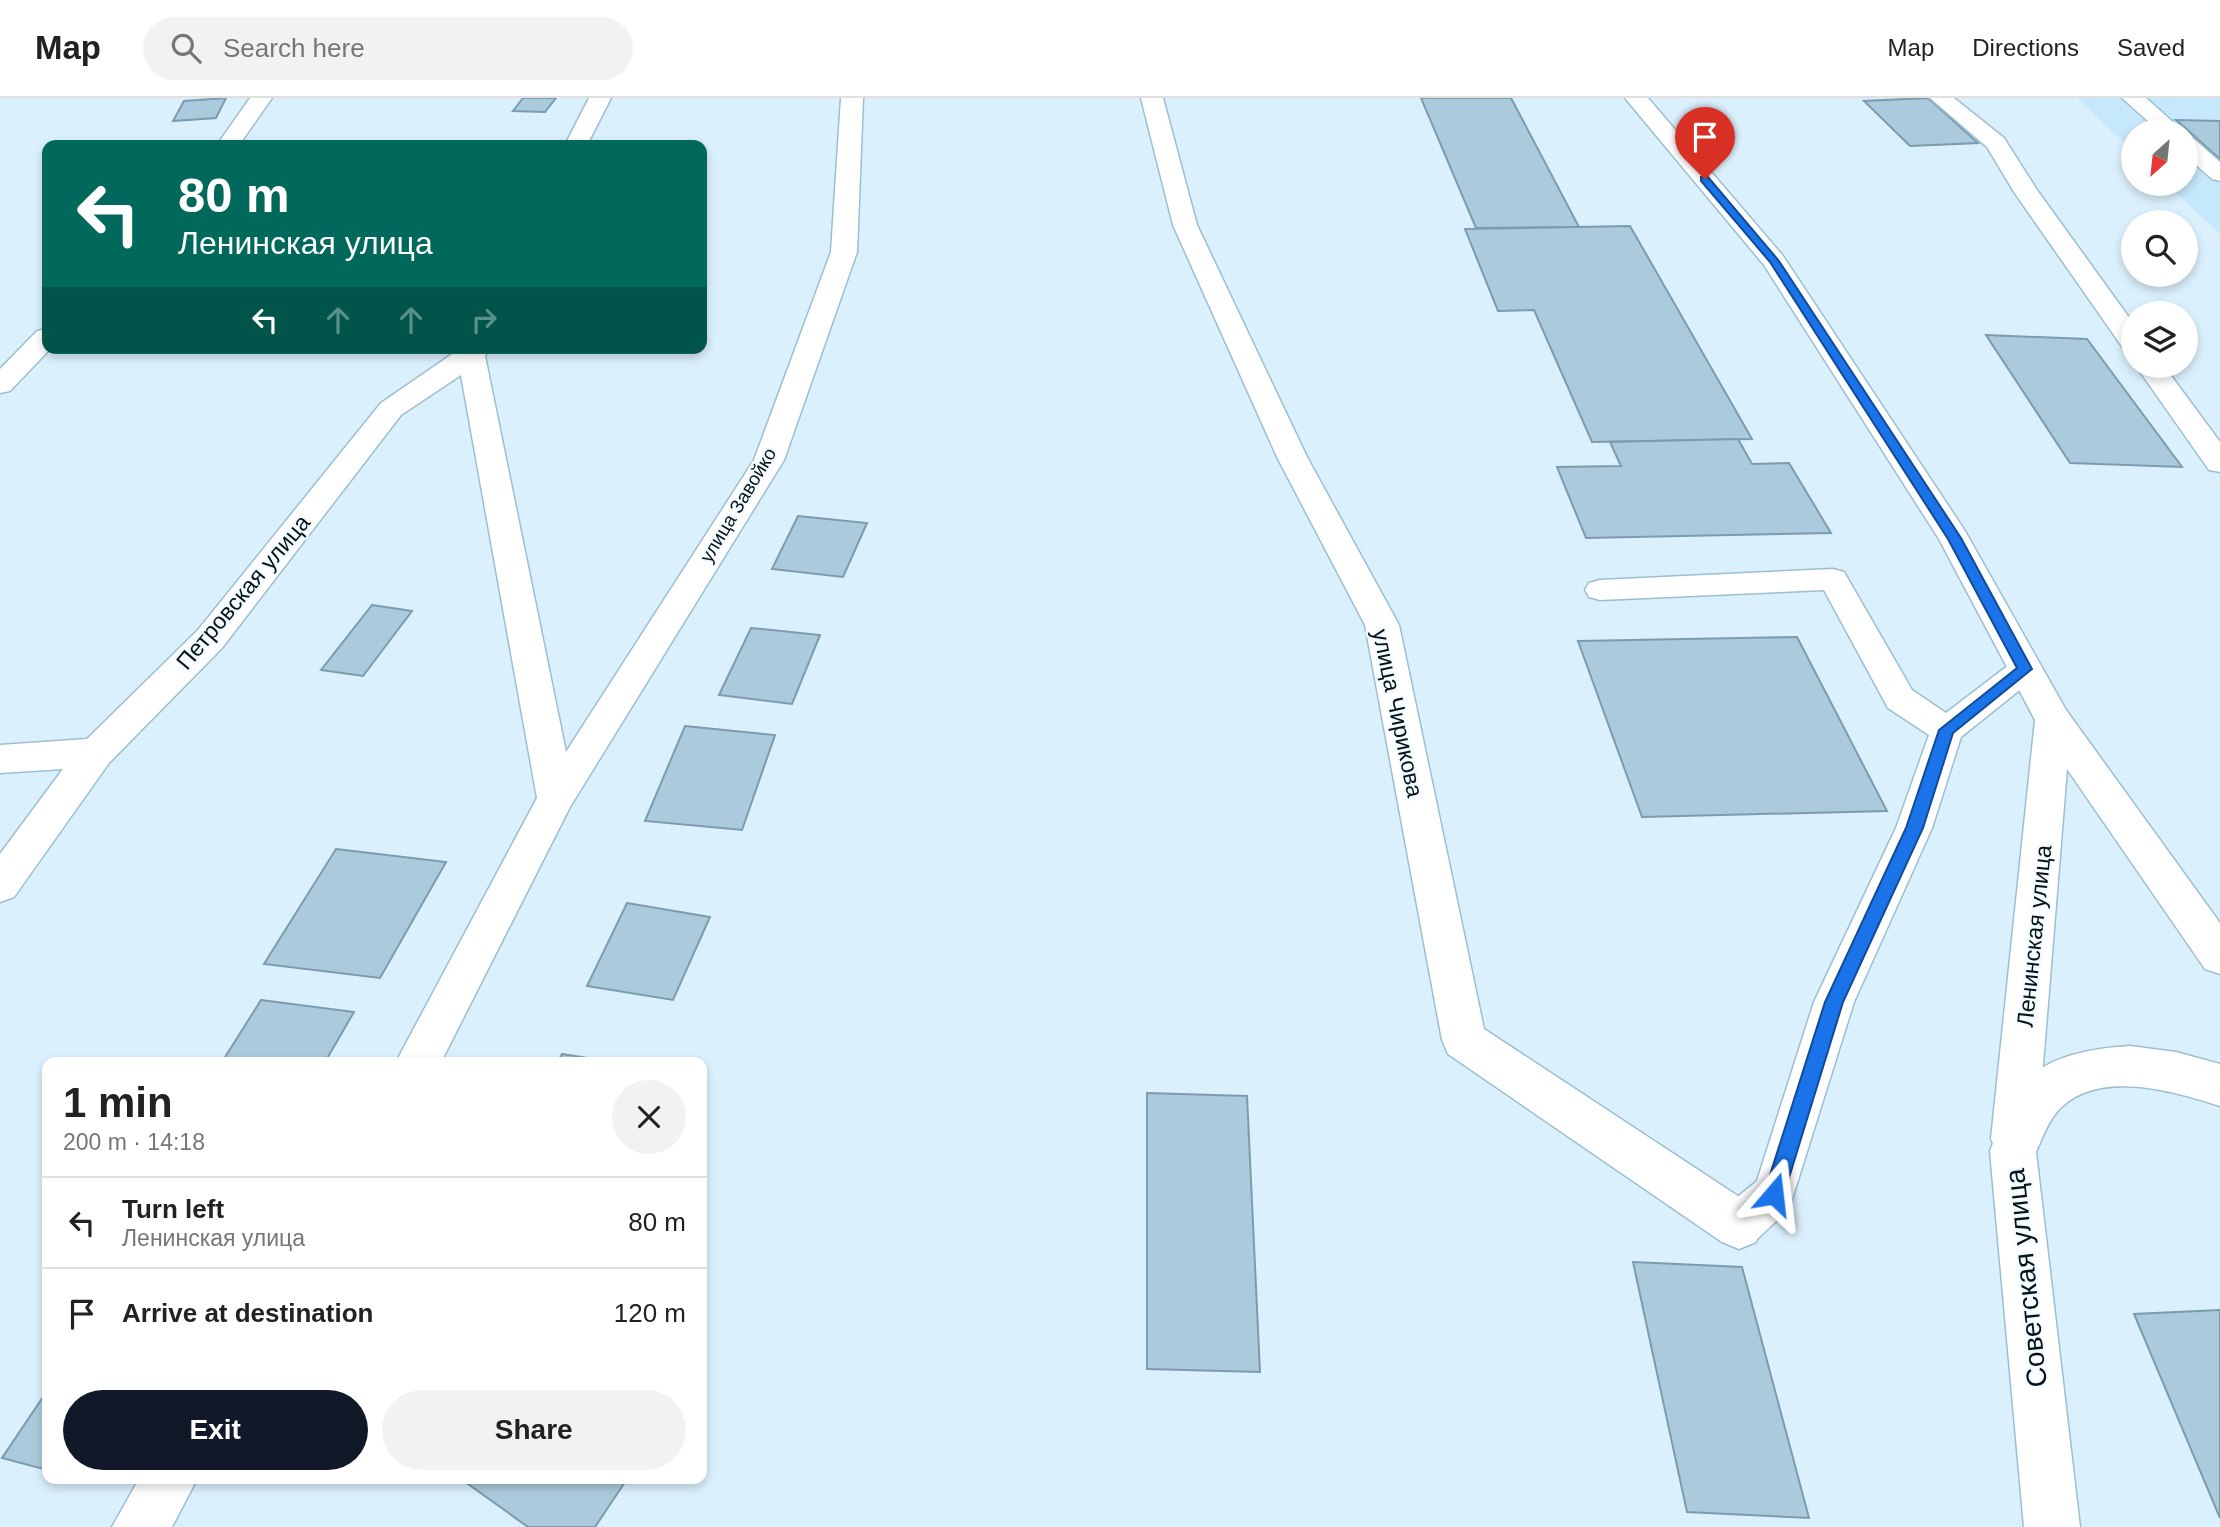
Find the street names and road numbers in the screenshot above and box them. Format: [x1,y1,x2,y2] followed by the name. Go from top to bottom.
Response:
[696,444,780,566] street label: улица Завойко
[171,509,315,675] street label: Петровская улица
[1367,627,1429,800] street label: улица Чирикова
[2012,843,2057,1028] street label: Ленинская улица
[1999,1167,2053,1389] street label: Советская улица

